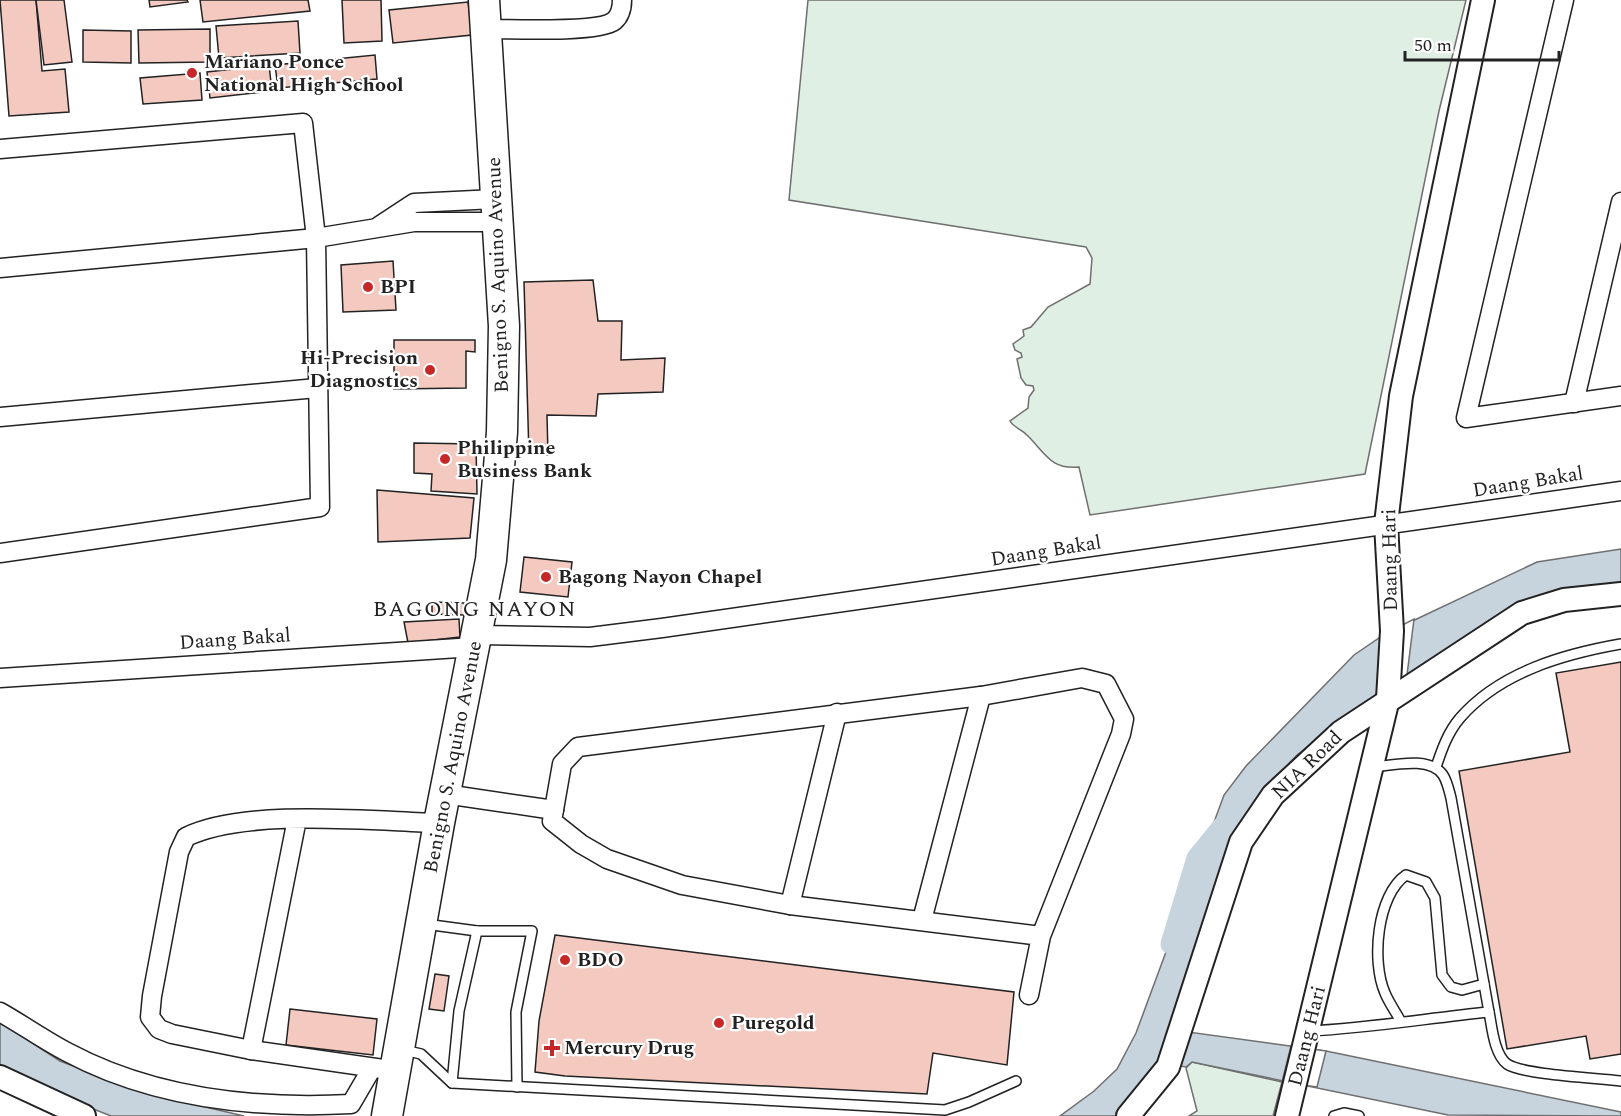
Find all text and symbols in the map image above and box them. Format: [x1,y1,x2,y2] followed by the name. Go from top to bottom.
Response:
[1405,24,1560,62] scale bar
[1414,32,1452,59] text: 50 m
[204,47,404,100] place label: Mariano Ponce National High School
[185,66,199,80] marker: Mariano Ponce National High School
[479,156,517,394] street label: Benigno S. Aquino Avenue
[380,272,416,302] place label: BPI
[361,280,375,294] marker: BPI
[300,343,418,396] place label: Hi-Precision Diagnostics
[423,363,437,377] marker: Hi-Precision Diagnostics
[457,433,592,486] place label: Philippine Business Bank
[438,452,452,466] marker: Philippine Business Bank
[1470,458,1586,506] street label: Daang Bakal
[1374,508,1406,612] street label: Daang Hari
[988,527,1104,575] street label: Daang Bakal
[558,562,762,592] place label: Bagong Nayon Chapel
[539,570,553,584] marker: Bagong Nayon Chapel
[373,593,577,626] district label: BAGONG NAYON
[178,620,292,658] street label: Daang Bakal
[416,638,490,876] street label: Benigno S. Aquino Avenue
[1265,723,1349,807] street label: NIA Road
[577,945,624,975] place label: BDO
[558,953,572,967] marker: BDO
[1280,983,1334,1089] street label: Daang Hari
[731,1008,815,1038] place label: Puregold
[712,1016,726,1030] marker: Puregold
[564,1033,694,1063] place label: Mercury Drug
[545,1041,559,1055] marker: Mercury Drug

